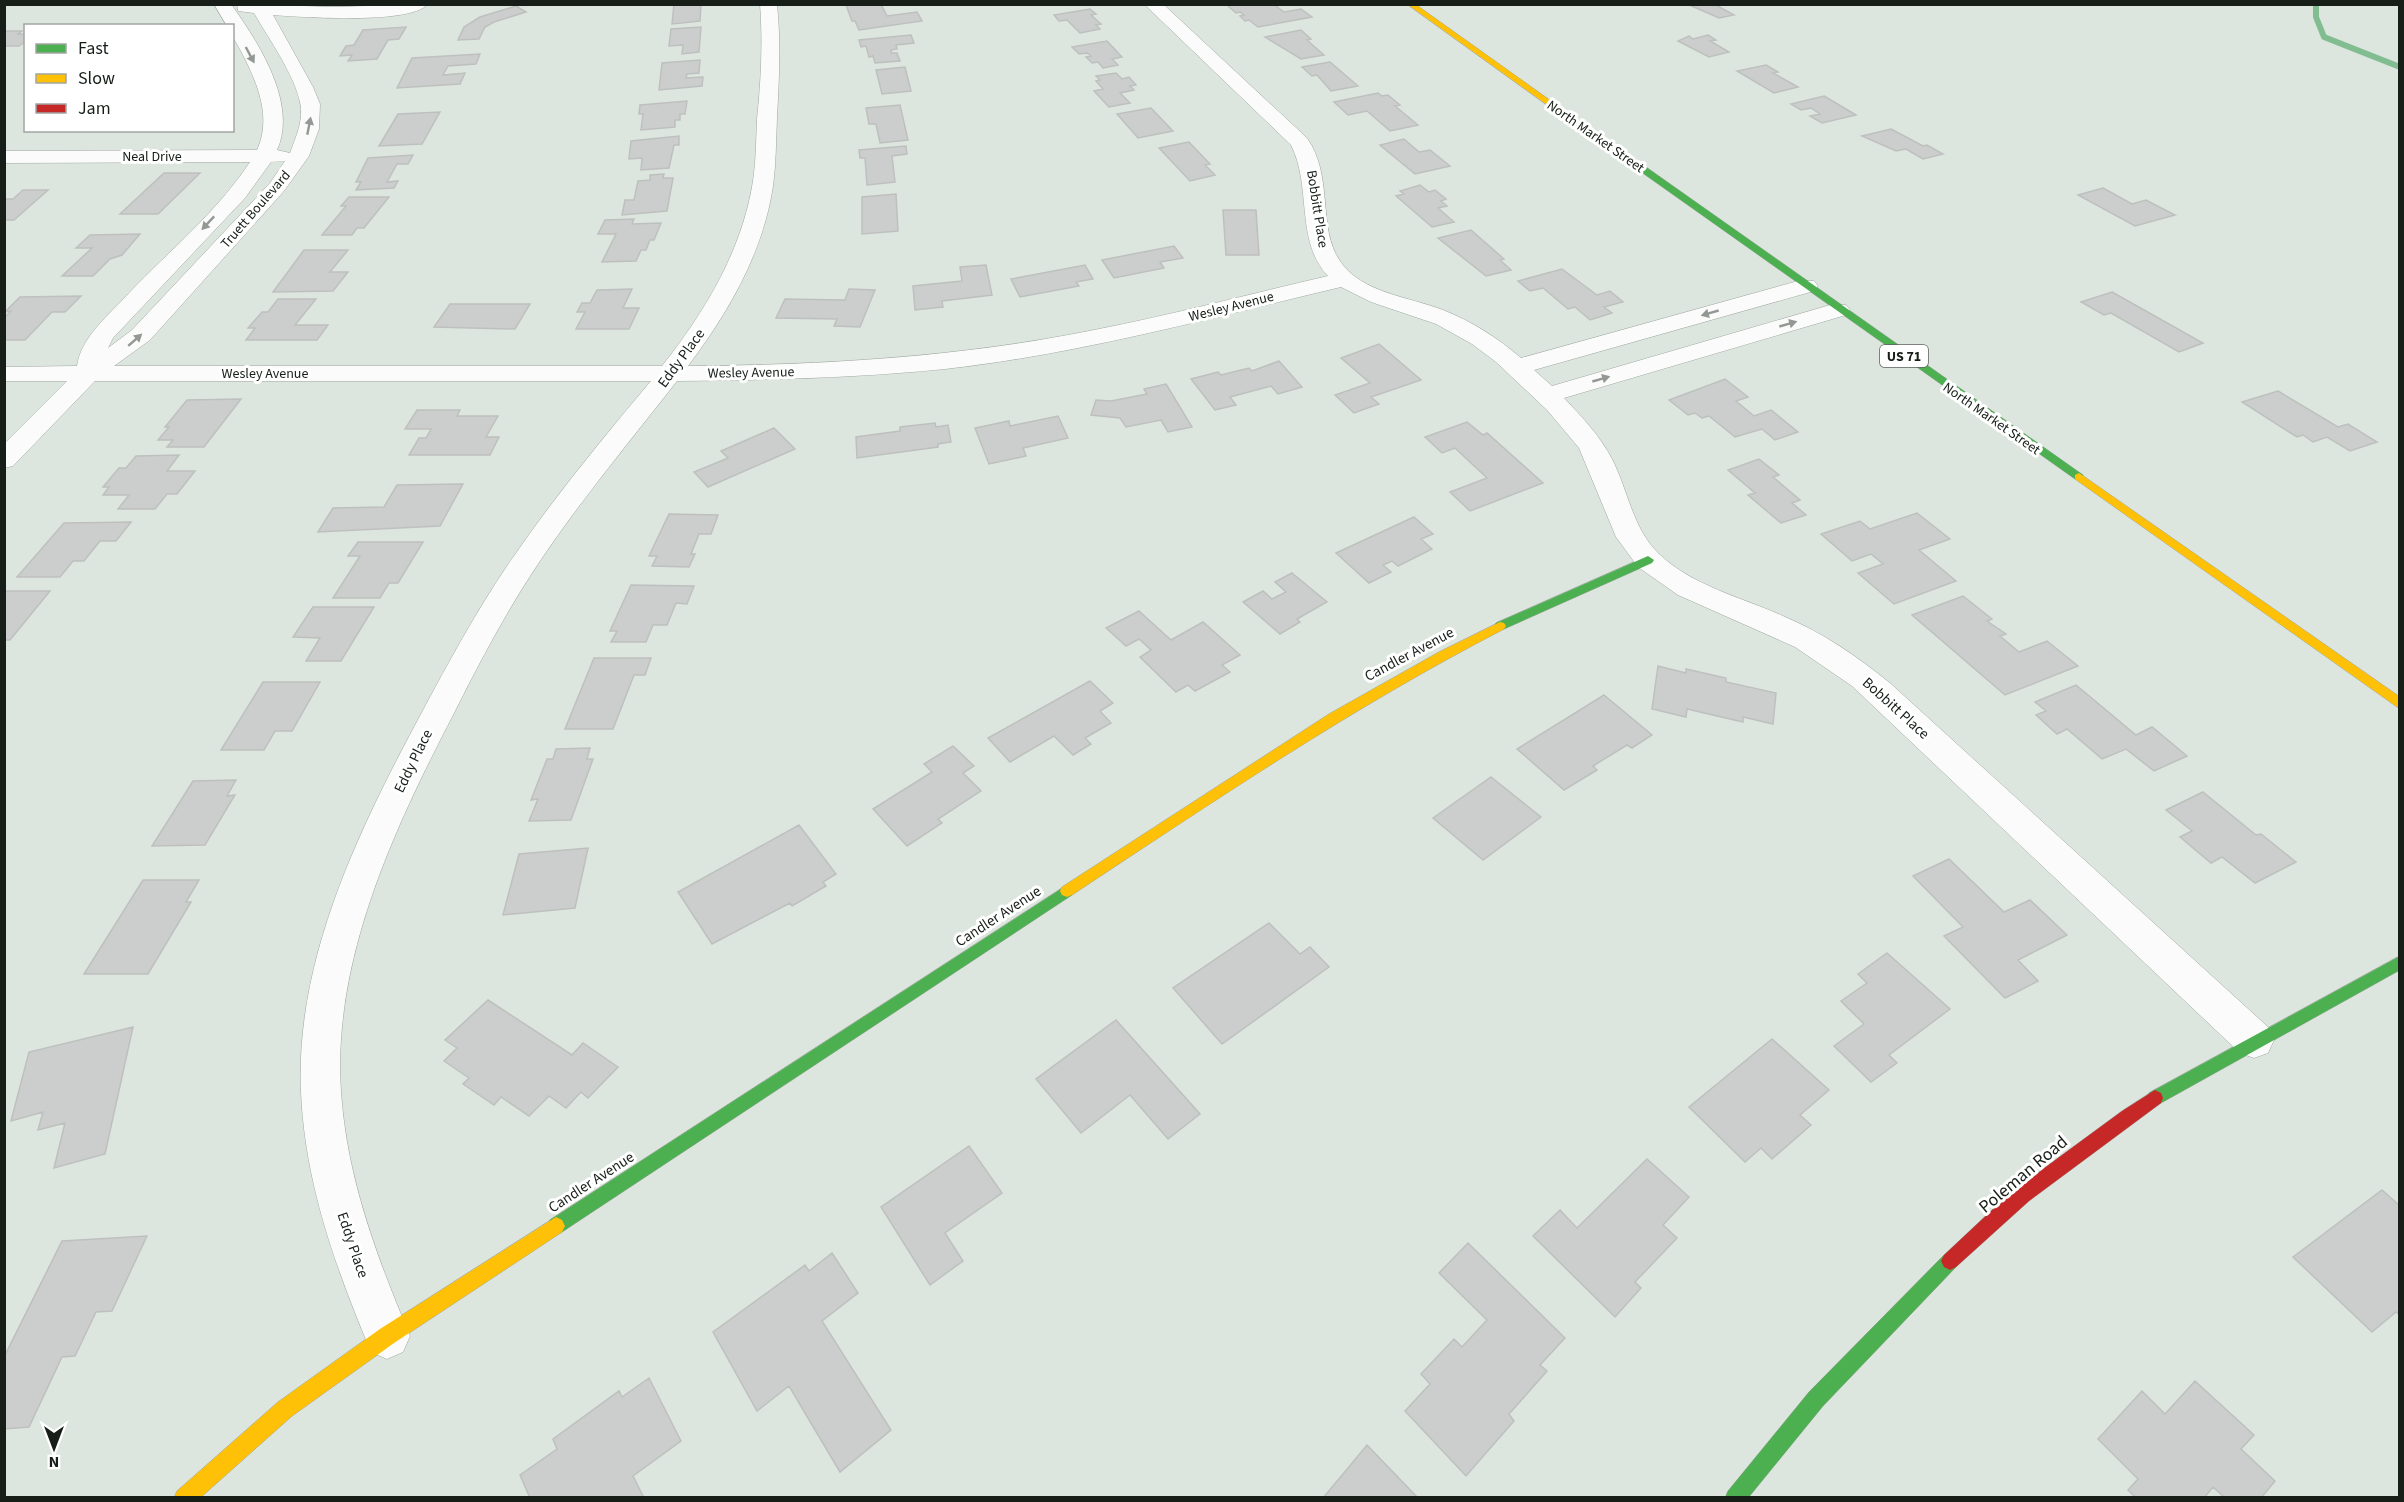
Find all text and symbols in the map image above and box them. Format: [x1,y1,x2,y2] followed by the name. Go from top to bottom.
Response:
[24,24,234,132] legend
[78,36,109,61] text: Fast
[245,47,255,64] one-way arrow
[78,66,115,91] text: Slow
[78,96,111,121] text: Jam
[1543,96,1648,178] street label: North Market Street
[305,116,314,135] one-way arrow
[122,147,182,167] street label: Neal Drive
[216,166,295,253] street label: Truett Boulevard
[1301,169,1333,249] street label: Bobbitt Place
[202,215,215,230] one-way arrow
[1187,287,1276,327] street label: Wesley Avenue
[1700,309,1718,318] one-way arrow
[1779,319,1797,328] one-way arrow
[653,325,710,392] street label: Eddy Place
[127,334,142,347] one-way arrow
[1880,345,1928,367] road number: US 71
[707,362,795,384] street label: Wesley Avenue
[222,364,308,384] street label: Wesley Avenue
[1592,374,1610,383] one-way arrow
[1939,378,2044,460] street label: North Market Street
[1361,622,1458,687] street label: Candler Avenue
[1857,672,1934,744] street label: Bobbitt Place
[389,726,438,796] street label: Eddy Place
[951,881,1045,952] street label: Candler Avenue
[1973,1130,2073,1219] street label: Poleman Road
[544,1147,638,1218] street label: Candler Avenue
[331,1209,374,1281] street label: Eddy Place
[24,1418,84,1478] north arrow
[49,1451,59,1473] text: N

